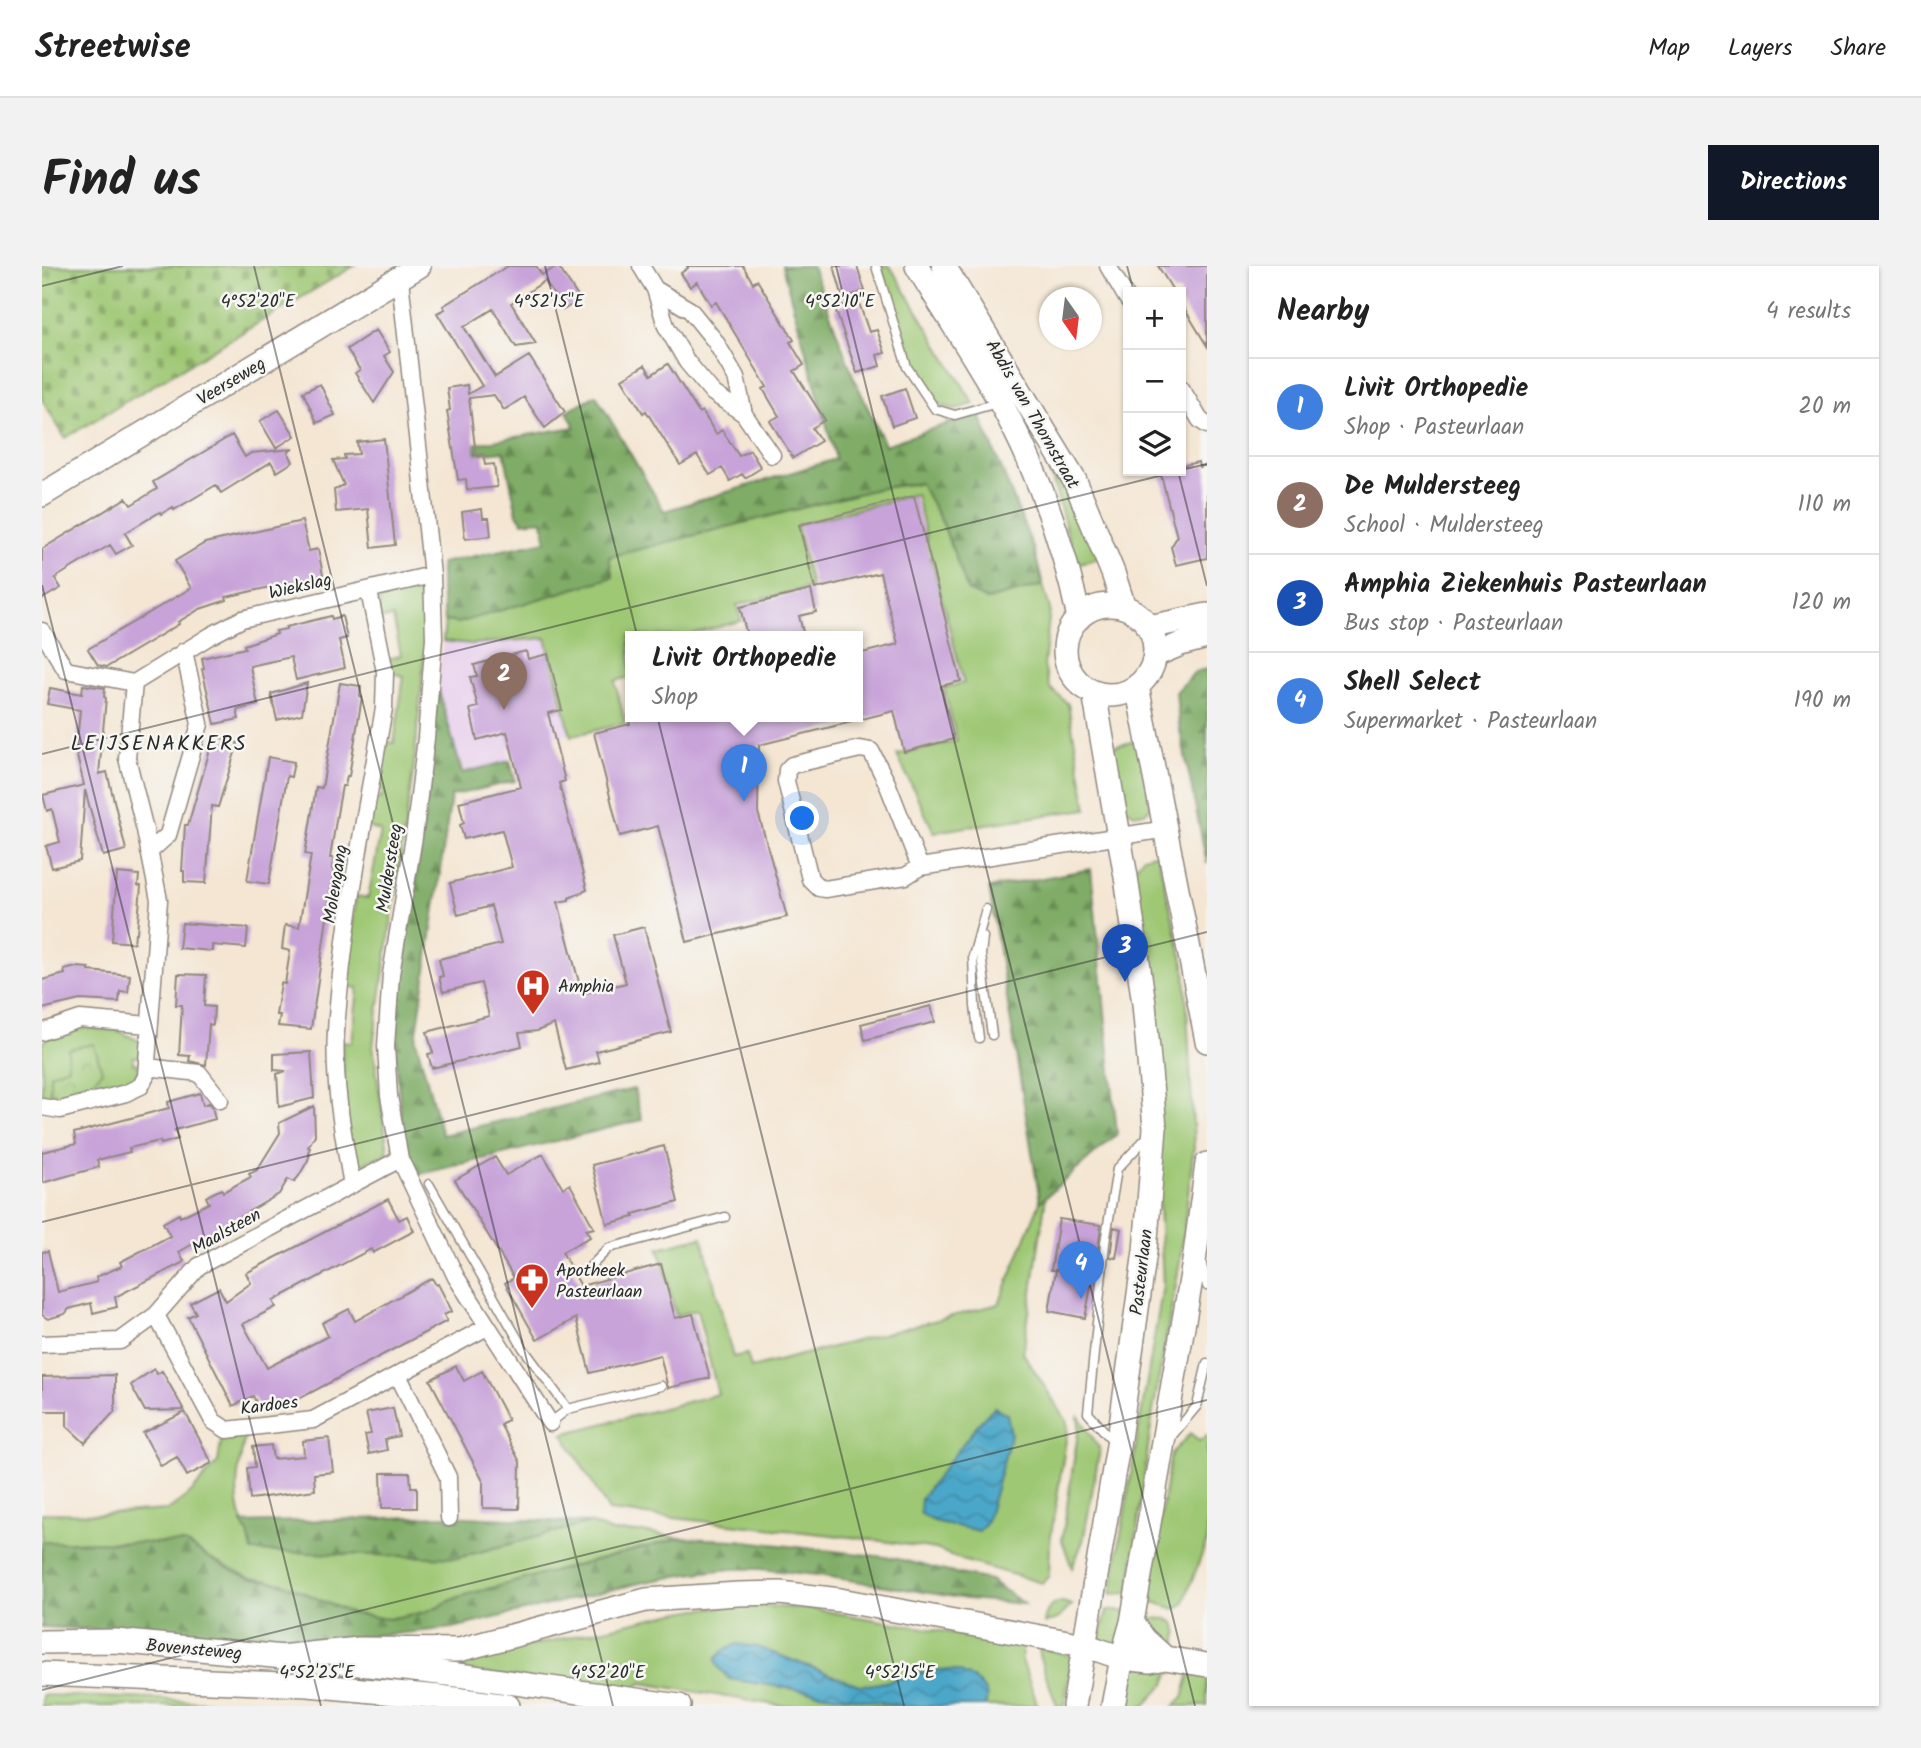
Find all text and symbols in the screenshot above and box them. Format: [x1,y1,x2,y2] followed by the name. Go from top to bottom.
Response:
[35,22,191,75] text: Streetwise
[1648,29,1690,68] text: Map
[1728,29,1792,68] text: Layers
[1830,29,1886,68] text: Share
[42,143,200,221] text: Find us
[1708,145,1879,220] button: Directions
[1039,287,1102,350] north arrow
[1123,287,1186,476] map controls
[1123,287,1186,350] button: +
[221,288,296,317] text: 4°52'20"E
[514,288,585,317] text: 4°52'15"E
[805,288,875,317] text: 4°52'10"E
[1277,288,1369,336] text: Nearby
[1766,294,1851,330] text: 4 results
[977,334,1087,496] street label: Abdis van Thornstraat
[192,350,272,414] street label: Veerseweg
[1123,350,1186,413] button: −
[1344,368,1528,410] text: Livit Orthopedie
[1297,389,1303,425] text: 1
[1799,389,1851,425] text: 20 m
[1344,410,1524,446] text: Shop · Pasteurlaan
[1123,413,1186,476] button: layers
[1344,466,1521,508] text: De Muldersteeg
[1293,487,1307,523] text: 2
[1798,487,1851,523] text: 110 m
[1344,508,1544,544] text: School · Muldersteeg
[1344,564,1707,606] text: Amphia Ziekenhuis Pasteurlaan
[266,566,335,609] street label: Wiekslag
[1294,585,1306,621] text: 3
[1791,585,1851,621] text: 120 m
[1344,606,1563,642] text: Bus stop · Pasteurlaan
[625,631,863,722] popup
[652,638,836,680] text: Livit Orthopedie
[481,652,527,710] pin: 2
[1344,662,1481,704] text: Shell Select
[652,680,698,716] text: Shop
[1294,683,1306,719] text: 4
[1794,683,1851,719] text: 190 m
[1344,704,1597,740] text: Supermarket · Pasteurlaan
[70,728,248,761] district label: LEIJSENAKKERS
[721,744,767,802] pin: 1
[785,801,819,835] your location
[369,822,412,915] street label: Muldersteeg
[316,843,357,926] street label: Molengang
[1102,924,1148,982] pin: 3
[514,967,552,1016] hospital icon: Amphia
[558,973,614,1002] place label: Amphia
[186,1201,267,1263] street label: Maalsteen
[1123,1228,1162,1317] street label: Pasteurlaan
[1058,1241,1104,1299] pin: 4
[556,1257,642,1307] place label: Apotheek Pasteurlaan
[513,1261,551,1310] pharmacy icon: Apotheek Pasteurlaan
[239,1389,300,1424] street label: Kardoes
[145,1632,243,1669] street label: Bovensteweg
[279,1659,355,1688] text: 4°52'25"E
[571,1659,646,1688] text: 4°52'20"E
[865,1659,936,1688] text: 4°52'15"E

